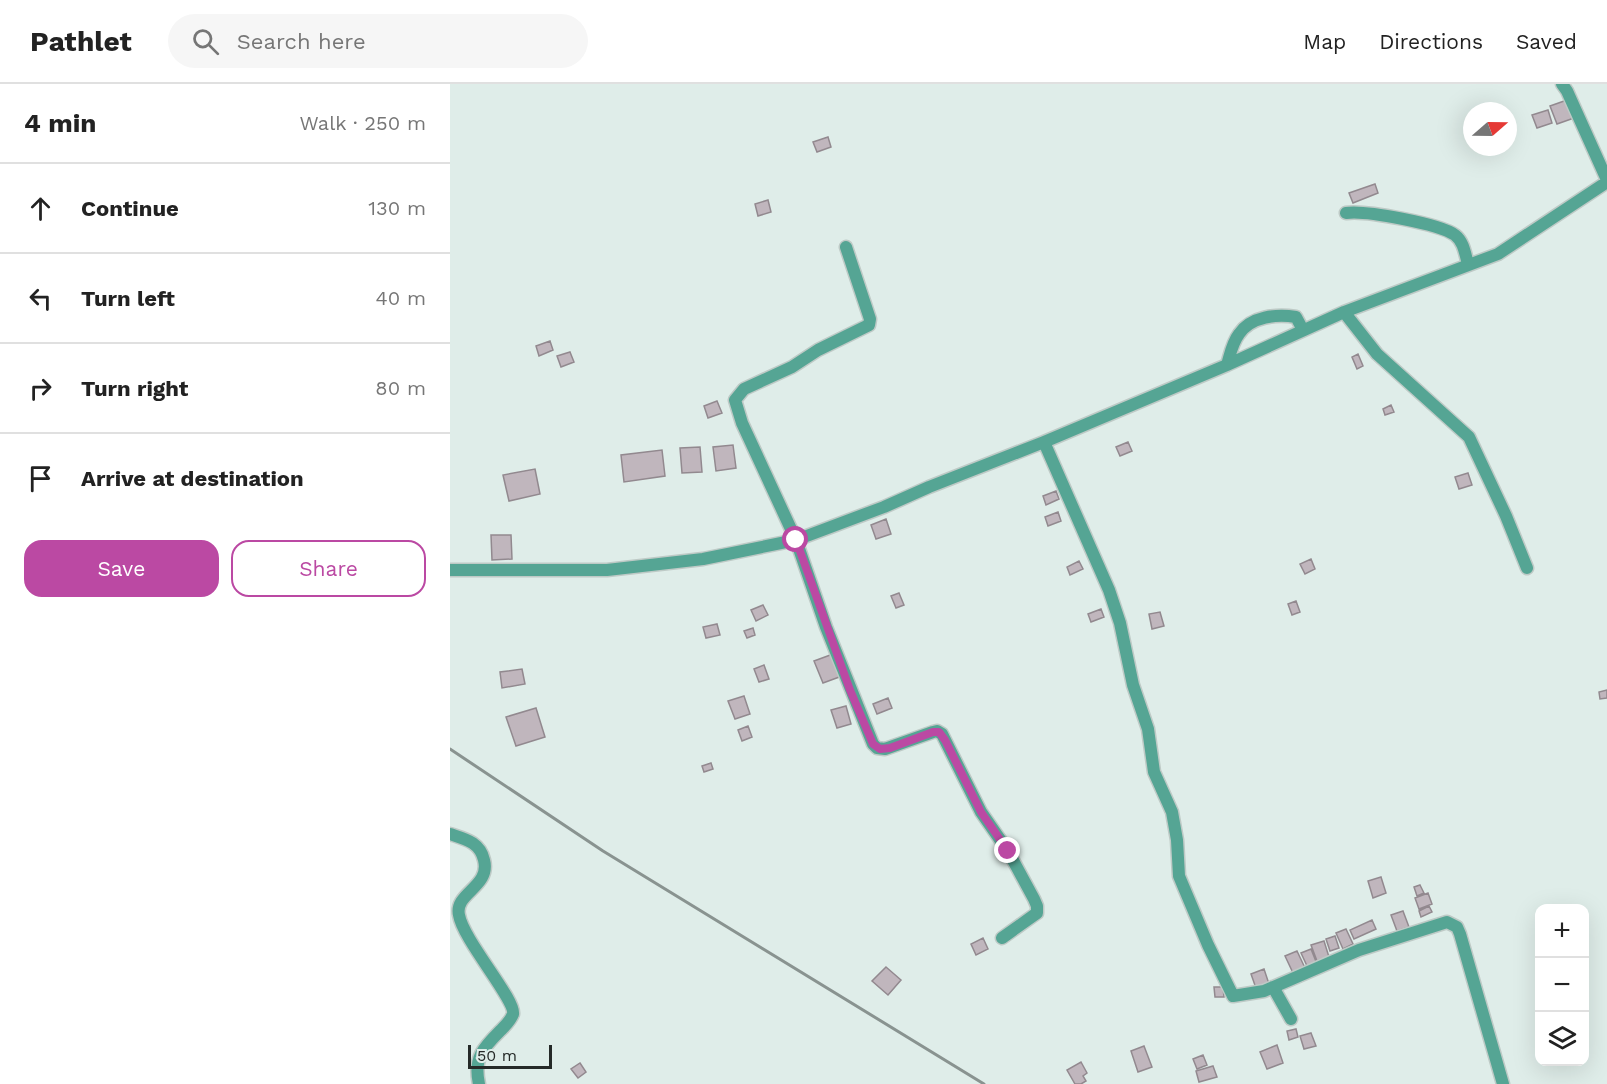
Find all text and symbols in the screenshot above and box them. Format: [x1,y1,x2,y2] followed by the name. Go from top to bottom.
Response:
[168,14,588,68] search box
[30,25,132,58] text: Pathlet
[189,25,222,58] icon: search
[237,29,366,54] text: Search here
[1303,29,1346,54] text: Map
[1379,29,1483,54] text: Directions
[1516,29,1577,54] text: Saved
[1463,102,1517,156] north arrow
[24,108,96,138] text: 4 min
[299,111,426,135] text: Walk · 250 m
[24,192,57,225] icon: ahead
[81,196,179,221] text: Continue
[368,196,426,220] text: 130 m
[24,282,57,315] icon: left
[81,286,175,311] text: Turn left
[375,286,426,310] text: 40 m
[24,372,57,405] icon: right
[81,376,188,401] text: Turn right
[375,376,426,400] text: 80 m
[24,462,57,495] icon: arrive
[81,466,304,491] text: Arrive at destination
[782,526,808,552] route start
[24,540,219,597] button: Save
[231,540,426,597] button: Share
[994,837,1020,863] route end
[1535,904,1589,1066] map controls
[1535,904,1589,958] button: +
[1535,958,1589,1012] button: −
[1535,1012,1589,1066] button: layers
[468,1042,552,1070] scale bar
[477,1046,517,1065] text: 50 m

